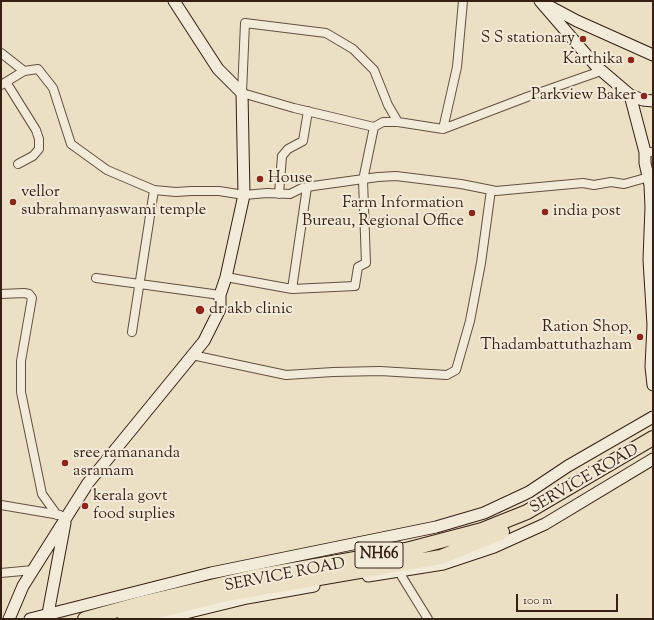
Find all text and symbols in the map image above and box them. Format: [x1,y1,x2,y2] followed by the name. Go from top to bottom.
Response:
[481,29,575,49] place label: S S stationary
[578,34,588,44] marker: S S stationary
[563,50,623,70] place label: Karthika
[626,55,636,65] marker: Karthika
[531,86,636,106] place label: Parkview Baker
[639,91,649,101] marker: Parkview Baker
[268,169,312,189] place label: House
[255,174,265,184] marker: House
[21,183,206,221] place label: vellor subrahmanyaswami temple
[302,194,464,232] place label: Farm Information Bureau, Regional Office
[8,197,18,207] marker: vellor subrahmanyaswami temple
[553,202,621,222] place label: india post
[540,207,550,217] marker: india post
[467,208,477,218] marker: Farm Information Bureau, Regional Office
[209,300,293,320] place label: dr akb clinic
[194,304,206,316] marker: dr akb clinic
[480,318,632,356] place label: Ration Shop, Thadambattuthazham
[635,332,645,342] marker: Ration Shop, Thadambattuthazham
[527,441,643,519] street label: SERVICE ROAD
[73,444,180,482] place label: sree ramananda asramam
[60,458,70,468] marker: sree ramananda asramam
[93,487,175,525] place label: kerala govt food suplies
[80,501,90,511] marker: kerala govt food suplies
[355,542,403,568] road number: NH66
[223,555,347,597] street label: SERVICE ROAD
[518,586,620,612] scale bar
[523,592,552,610] text: 100 m

